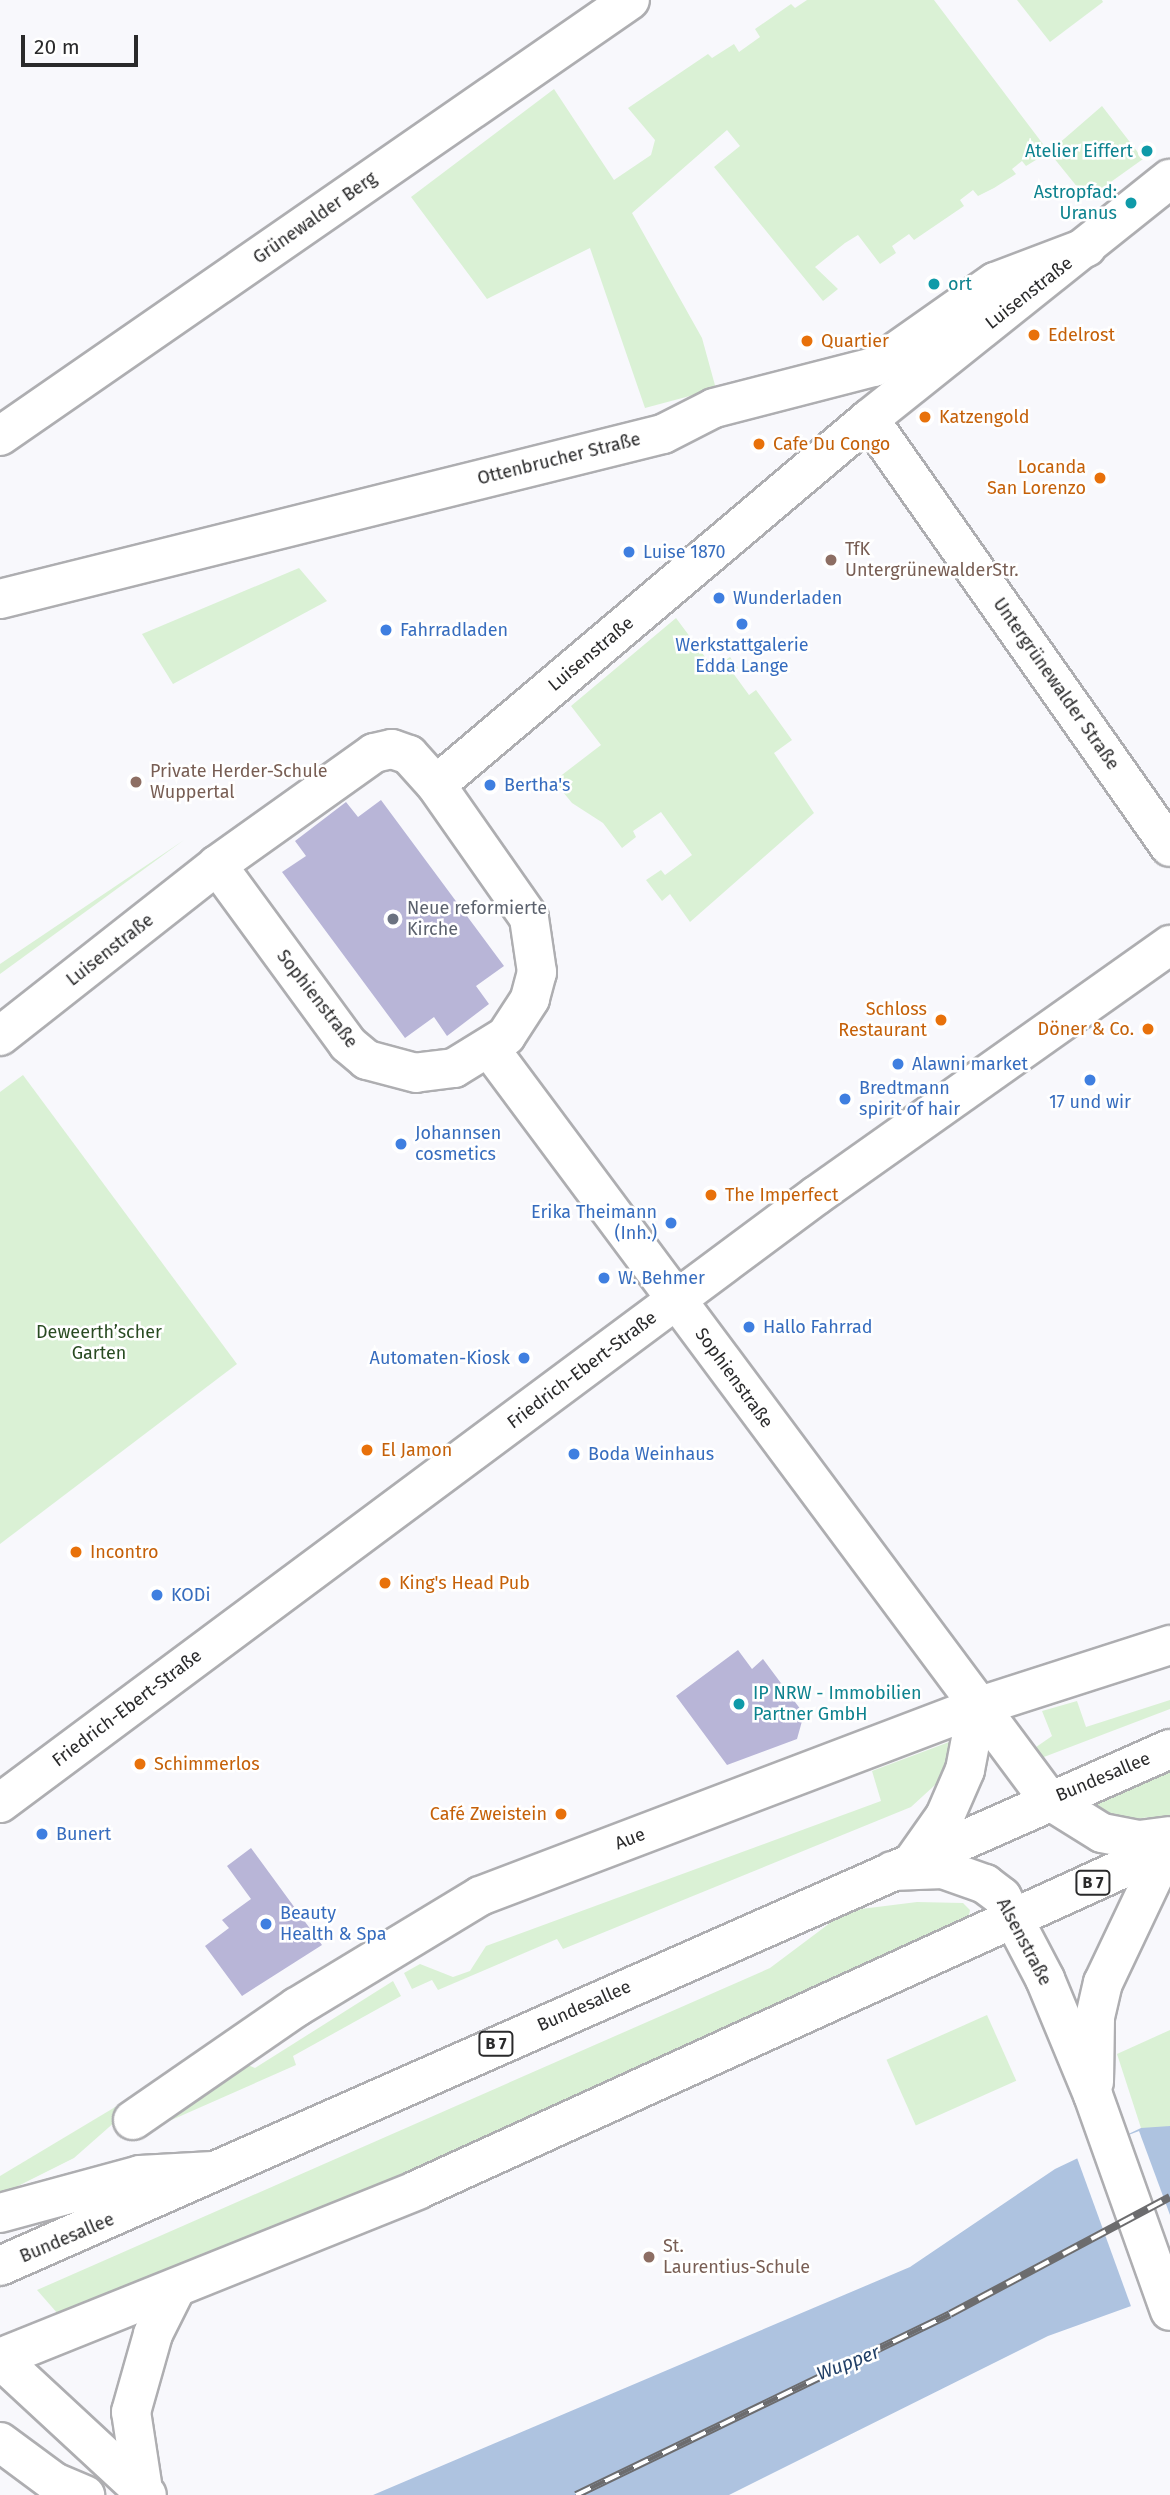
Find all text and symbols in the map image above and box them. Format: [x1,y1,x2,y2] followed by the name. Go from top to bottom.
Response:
[24,21,142,65] scale bar
[34,34,80,60] text: 20 m
[1025,140,1133,162] place label: Atelier Eiffert
[1139,143,1155,159] marker: Atelier Eiffert
[249,167,381,269] street label: Grünewalder Berg
[1034,182,1117,224] place label: Astropfad: Uranus
[1123,195,1139,211] marker: Astropfad: Uranus
[981,252,1077,334] street label: Luisenstraße
[948,273,972,295] place label: ort
[926,276,942,292] marker: ort
[1048,324,1115,346] place label: Edelrost
[1026,327,1042,343] marker: Edelrost
[821,330,889,352] place label: Quartier
[799,333,815,349] marker: Quartier
[939,406,1029,428] place label: Katzengold
[917,409,933,425] marker: Katzengold
[475,428,643,490] street label: Ottenbrucher Straße
[773,433,890,455] place label: Cafe Du Congo
[751,436,767,452] marker: Cafe Du Congo
[987,457,1086,500] place label: Locanda San Lorenzo
[1092,470,1108,486] marker: Locanda San Lorenzo
[845,539,1018,582] place label: TfK UntergrünewalderStr.
[643,541,725,563] place label: Luise 1870
[621,544,637,560] marker: Luise 1870
[823,552,839,568] marker: TfK UntergrünewalderStr.
[733,587,842,609] place label: Wunderladen
[711,590,727,606] marker: Wunderladen
[988,594,1124,774] street label: Untergrünewalder Straße
[544,612,638,696] street label: Luisenstraße
[734,616,750,632] marker: Werkstattgalerie Edda Lange
[400,619,508,641] place label: Fahrradladen
[378,622,394,638] marker: Fahrradladen
[675,635,809,678] place label: Werkstattgalerie Edda Lange
[150,761,328,804] place label: Private Herder-Schule Wuppertal
[128,774,144,790] marker: Private Herder-Schule Wuppertal
[504,774,571,796] place label: Bertha's
[482,777,498,793] marker: Bertha's
[407,898,547,940] place label: Neue reformierte Kirche
[62,909,158,991] street label: Luisenstraße
[385,911,401,927] marker: Neue reformierte Kirche
[272,946,362,1052] street label: Sophienstraße
[838,999,927,1042] place label: Schloss Restaurant
[933,1012,949,1028] marker: Schloss Restaurant
[1038,1018,1134,1040] place label: Döner & Co.
[1140,1021,1156,1037] marker: Döner & Co.
[912,1053,1028,1075] place label: Alawni market
[890,1056,906,1072] marker: Alawni market
[1082,1072,1098,1088] marker: 17 und wir
[859,1078,960,1120] place label: Bredtmann spirit of hair
[837,1091,853,1107] marker: Bredtmann spirit of hair
[1049,1091,1131,1113] place label: 17 und wir
[415,1123,501,1166] place label: Johannsen cosmetics
[393,1136,409,1152] marker: Johannsen cosmetics
[725,1184,838,1206] place label: The Imperfect
[703,1187,719,1203] marker: The Imperfect
[531,1202,657,1244] place label: Erika Theimann (Inh.)
[663,1215,679,1231] marker: Erika Theimann (Inh.)
[618,1267,705,1289] place label: W. Behmer
[596,1270,612,1286] marker: W. Behmer
[503,1307,661,1433] street label: Friedrich-Ebert-Straße
[763,1316,873,1338] place label: Hallo Fahrrad
[741,1319,757,1335] marker: Hallo Fahrrad
[36,1322,162,1364] park label: Deweerth’scher Garten
[690,1324,778,1432] street label: Sophienstraße
[370,1347,510,1369] place label: Automaten-Kiosk
[516,1350,532,1366] marker: Automaten-Kiosk
[381,1439,452,1461] place label: El Jamon
[359,1442,375,1458] marker: El Jamon
[588,1443,714,1465] place label: Boda Weinhaus
[566,1446,582,1462] marker: Boda Weinhaus
[90,1541,159,1563] place label: Incontro
[68,1544,84,1560] marker: Incontro
[399,1572,530,1594] place label: King's Head Pub
[377,1575,393,1591] marker: King's Head Pub
[171,1584,210,1606] place label: KODi
[149,1587,165,1603] marker: KODi
[48,1645,206,1771] street label: Friedrich-Ebert-Straße
[753,1683,922,1726] place label: IP NRW - Immobilien Partner GmbH
[731,1696,747,1712] marker: IP NRW - Immobilien Partner GmbH
[1053,1747,1153,1807] street label: Bundesallee
[154,1753,260,1775] place label: Schimmerlos
[132,1756,148,1772] marker: Schimmerlos
[430,1803,547,1825] place label: Café Zweistein
[553,1806,569,1822] marker: Café Zweistein
[56,1823,111,1845] place label: Bunert
[612,1823,648,1855] street label: Aue
[34,1826,50,1842] marker: Bunert
[1074,1870,1112,1896] road number: B 7
[992,1895,1056,1989] street label: Alsenstraße
[280,1903,387,1946] place label: Beauty Health & Spa
[258,1916,274,1932] marker: Beauty Health & Spa
[534,1976,634,2036] street label: Bundesallee
[477,2032,515,2056] road number: B 7
[17,2208,117,2268] street label: Bundesallee
[663,2236,810,2278] place label: St. Laurentius-Schule
[641,2249,657,2265] marker: St. Laurentius-Schule
[813,2341,883,2385] water label: Wupper

